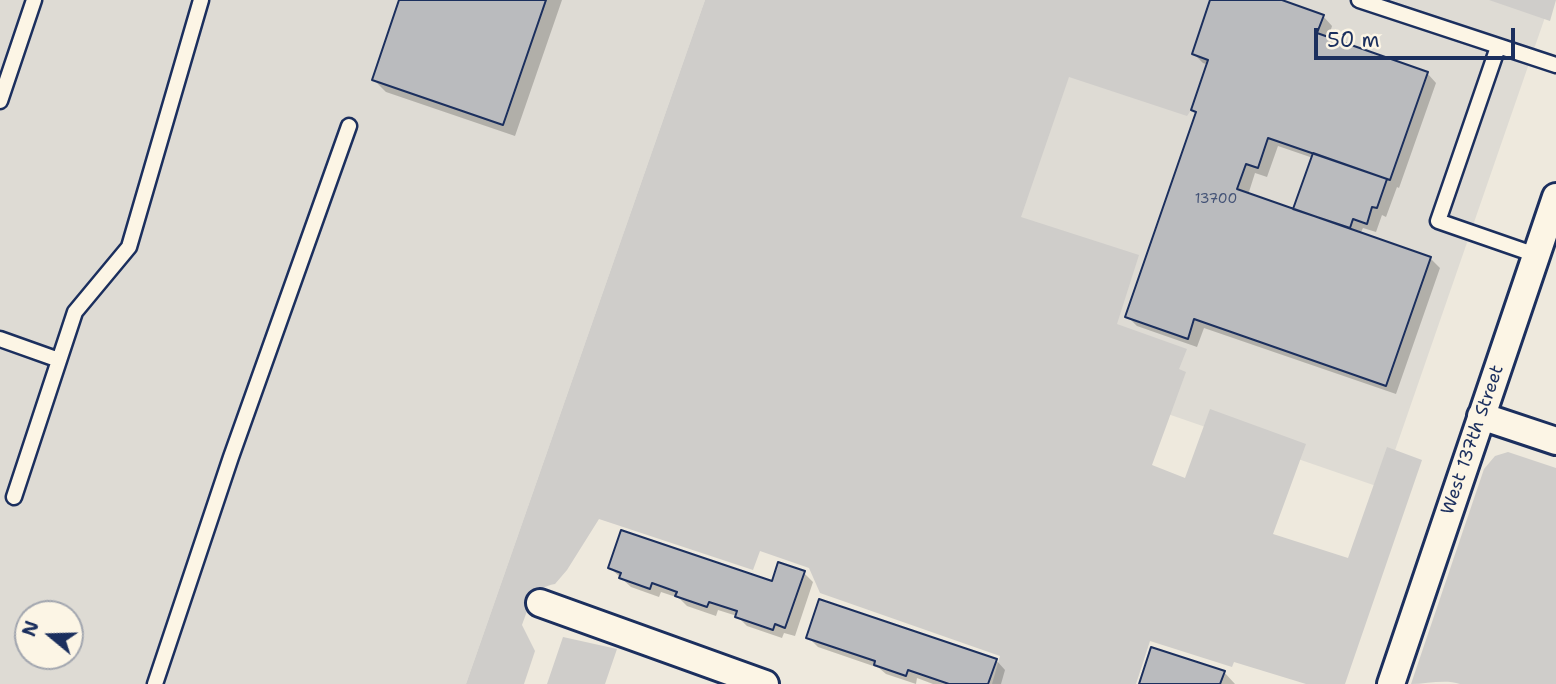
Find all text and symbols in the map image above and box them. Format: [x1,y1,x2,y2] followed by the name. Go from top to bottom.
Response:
[1318,14,1519,58] scale bar
[1327,26,1380,54] text: 50 m
[1195,191,1237,207] house number: 13700
[1437,362,1509,518] street label: West 137th Street
[14,600,84,670] north arrow
[16,617,45,640] text: N

